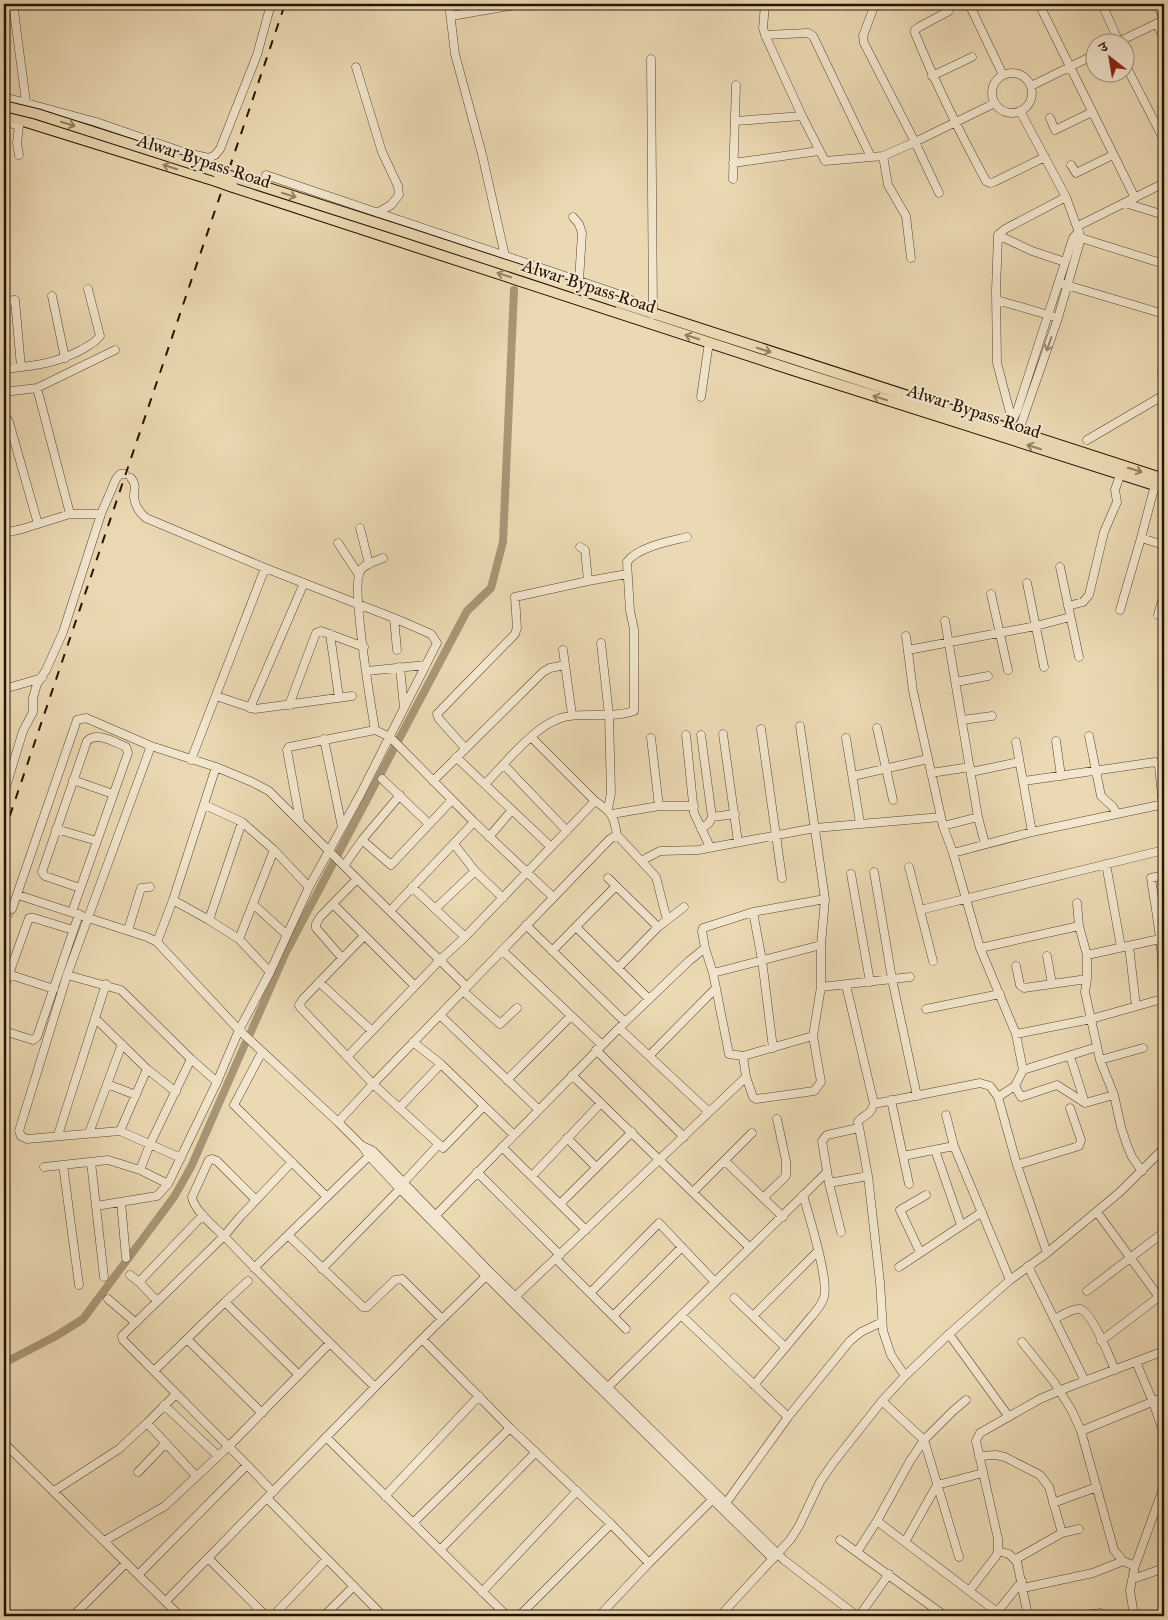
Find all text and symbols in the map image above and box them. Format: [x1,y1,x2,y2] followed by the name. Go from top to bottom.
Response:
[1086,32,1136,82] north arrow
[1095,38,1112,57] text: उ
[59,119,75,129] one-way arrow
[134,129,274,193] street label: Alwar Bypass Road
[162,161,178,171] one-way arrow
[281,190,297,200] one-way arrow
[519,254,659,318] street label: Alwar Bypass Road
[497,270,513,279] one-way arrow
[684,331,700,341] one-way arrow
[1044,336,1053,351] one-way arrow
[755,346,771,356] one-way arrow
[904,379,1044,443] street label: Alwar Bypass Road
[872,392,888,402] one-way arrow
[1027,442,1043,452] one-way arrow
[1126,466,1142,476] one-way arrow

